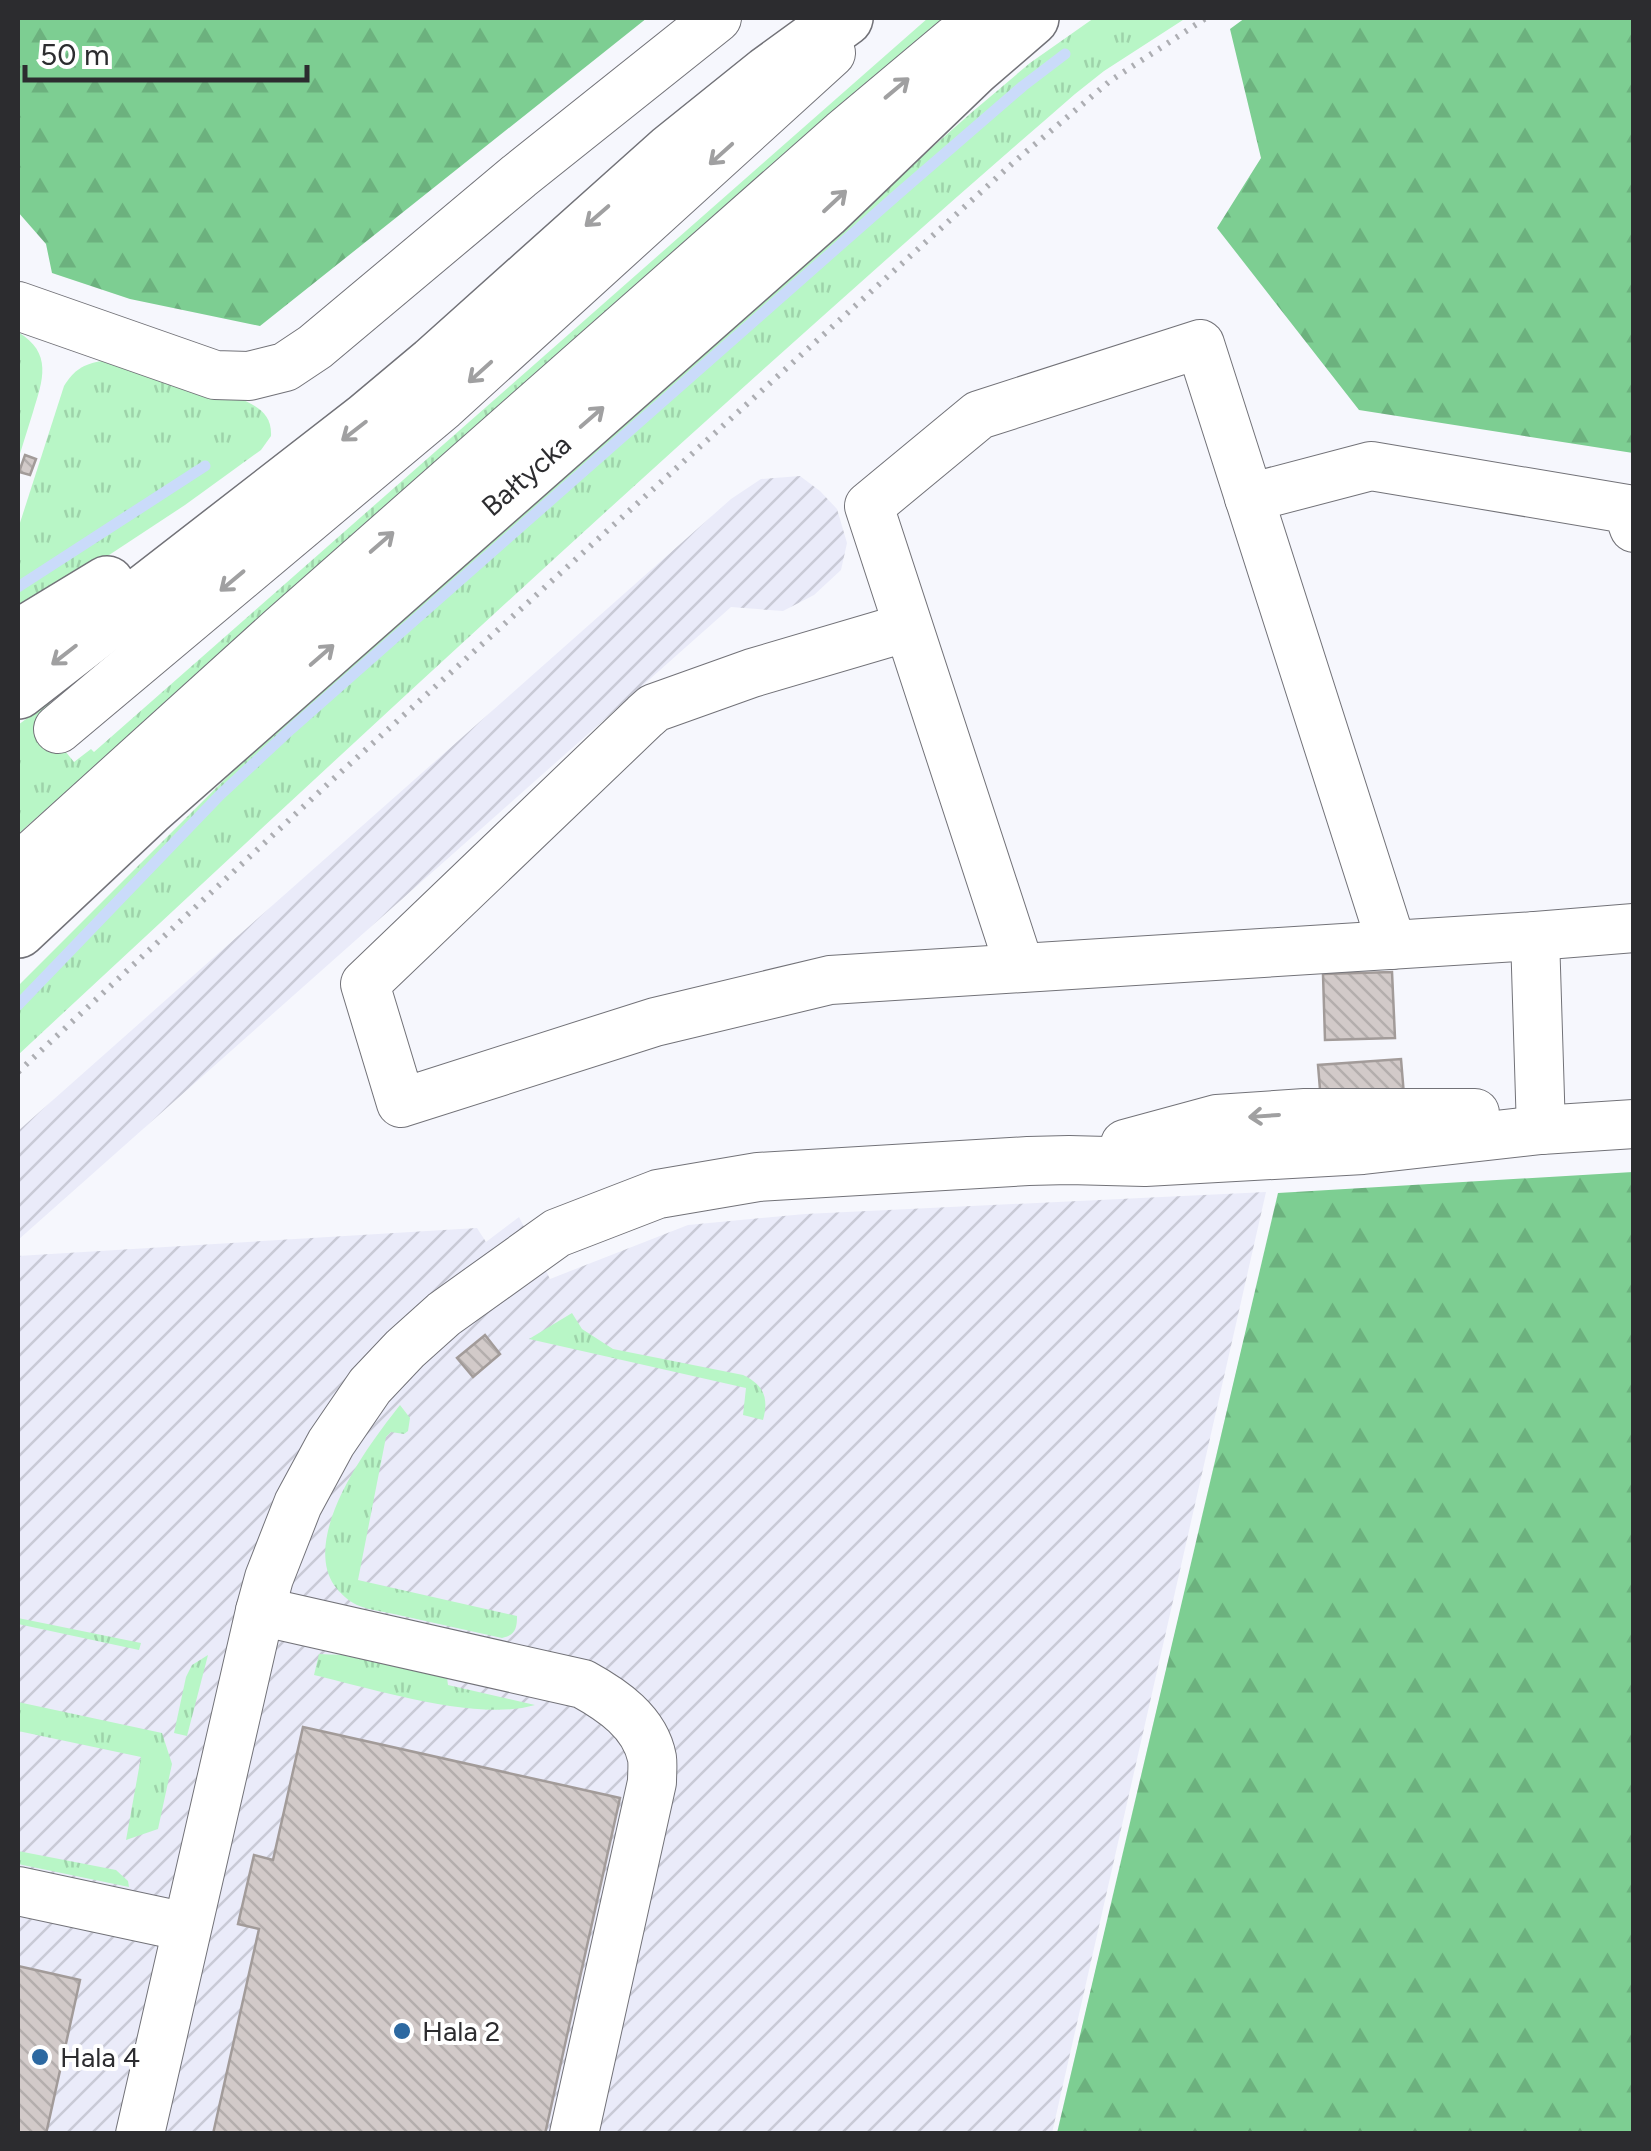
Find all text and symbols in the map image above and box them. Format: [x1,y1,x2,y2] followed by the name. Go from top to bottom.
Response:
[25,20,308,82] scale bar
[40,36,109,73] text: 50 m
[884,77,910,99] one-way arrow
[709,142,734,165] one-way arrow
[822,189,846,213] one-way arrow
[585,204,610,227] one-way arrow
[468,360,493,383] one-way arrow
[579,405,604,428] one-way arrow
[341,420,367,442] one-way arrow
[474,427,578,523] street label: Bałtycka
[369,530,394,553] one-way arrow
[220,570,245,593] one-way arrow
[52,644,78,666] one-way arrow
[308,644,334,666] one-way arrow
[1248,1106,1280,1125] one-way arrow
[422,2014,500,2048] place label: Hala 2
[391,2020,413,2042] marker: Hala 2
[60,2040,140,2074] place label: Hala 4
[29,2046,51,2068] marker: Hala 4

